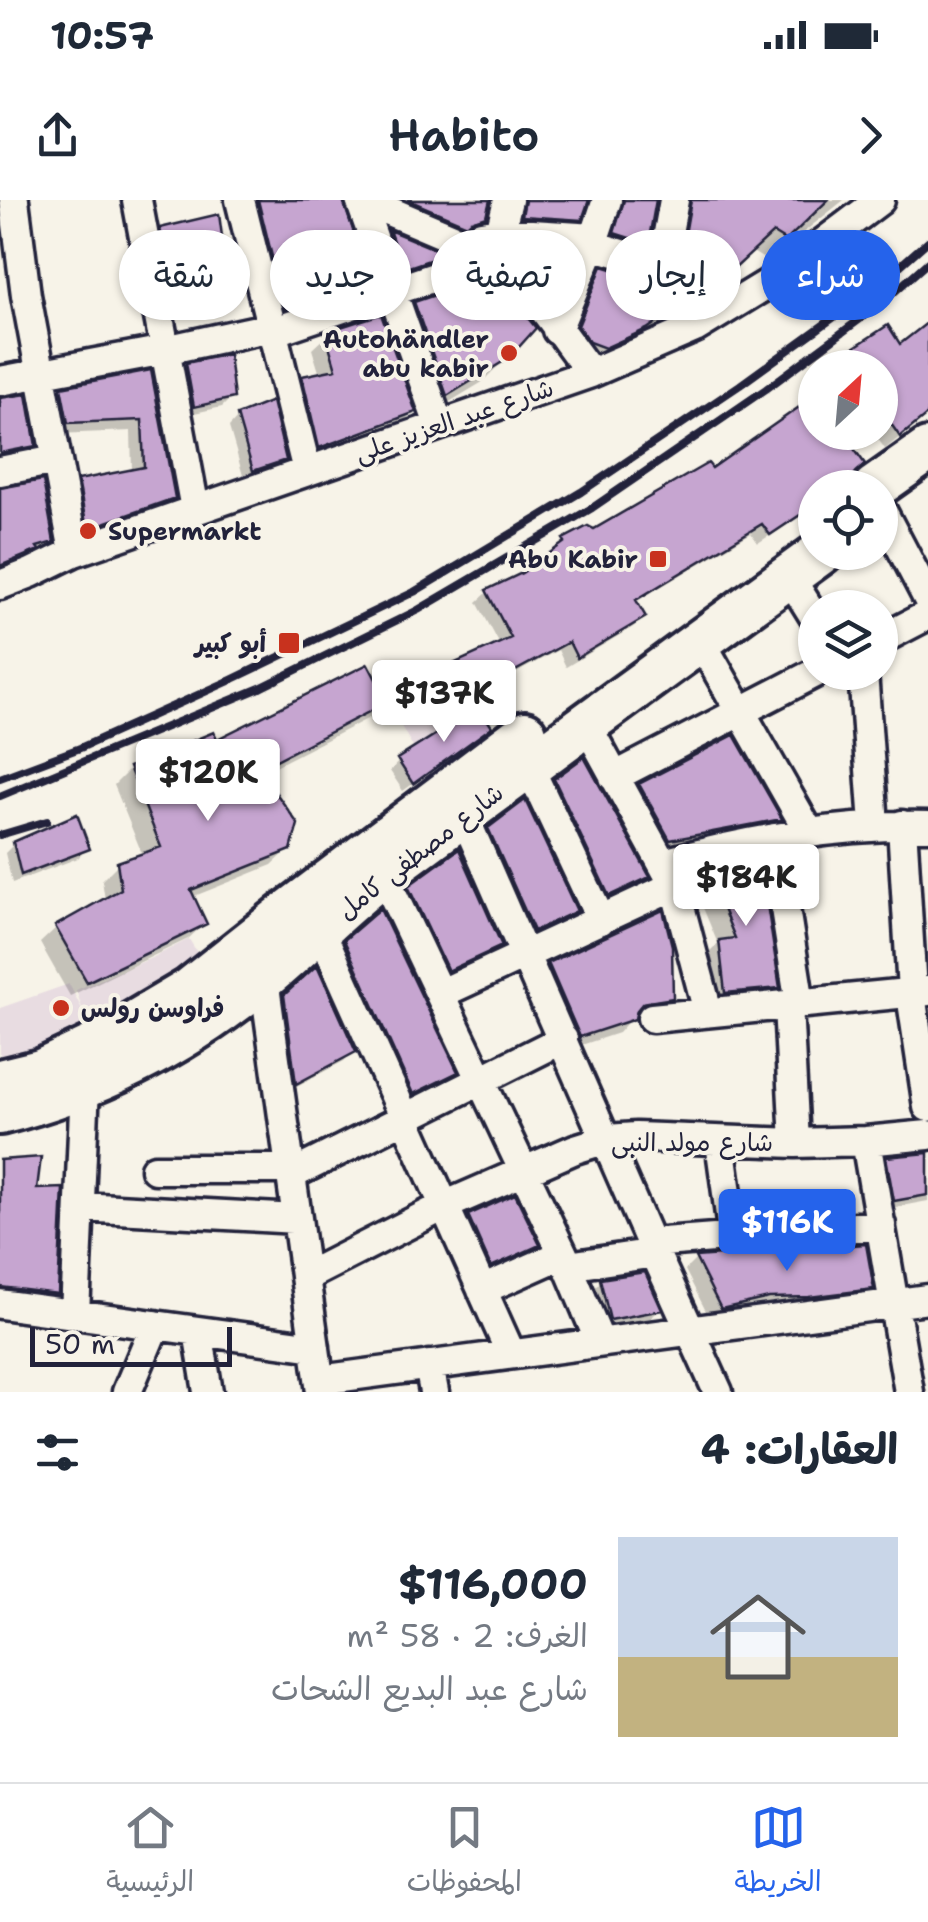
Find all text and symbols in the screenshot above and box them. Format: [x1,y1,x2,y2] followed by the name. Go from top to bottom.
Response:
[50,10,154,61] text: 10:57
[388,105,540,165] text: Habito
[30,108,85,163] icon: share
[843,108,898,163] icon: forward
[119,230,250,320] chip: شقة
[270,230,411,320] chip: جديد
[431,230,586,320] chip: تصفية
[606,230,741,320] chip: إيجار
[761,230,900,320] chip: شراء
[323,322,489,385] place label: Autohändler abu kabir
[498,342,520,364] marker: Autohändler abu kabir
[798,350,898,450] north arrow
[798,350,898,690] map controls
[350,370,558,471] street label: شارع عبد العزيز على
[798,470,898,570] button: locate
[108,514,261,548] place label: Supermarkt
[77,520,99,542] marker: Supermarkt
[508,542,638,576] place label: Abu Kabir
[647,548,669,570] marker: Abu Kabir
[798,590,898,690] button: layers
[193,626,267,660] place label: أبو كبير
[276,630,302,656] marker: أبو كبير
[374,660,514,745] pin: $137K
[394,671,494,714] text: $137K
[138,739,278,824] pin: $120K
[158,750,258,793] text: $120K
[330,775,511,927] street label: شارع مصطفى كامل
[676,844,816,929] pin: $184K
[695,855,797,898] text: $184K
[81,991,224,1025] place label: فراوسن رولس
[50,997,72,1019] marker: فراوسن رولس
[611,1125,773,1160] street label: شارع مولد النبى
[717,1189,857,1274] pin: $116K
[741,1200,833,1243] text: $116K
[30,1322,232,1366] scale bar
[45,1325,115,1363] text: 50 m
[700,1421,898,1477] text: العقارات: 4
[30,1425,85,1480] icon: filters
[398,1556,588,1612] text: $116,000
[698,1577,818,1697] icon: home
[347,1614,588,1657] text: الغرف: 2 · 58 m²
[271,1667,588,1710] text: شارع عبد البديع الشحات
[106,1800,194,1906] tab: الرئيسية
[407,1800,522,1906] tab: المحفوظات
[734,1800,822,1906] tab: الخريطة

